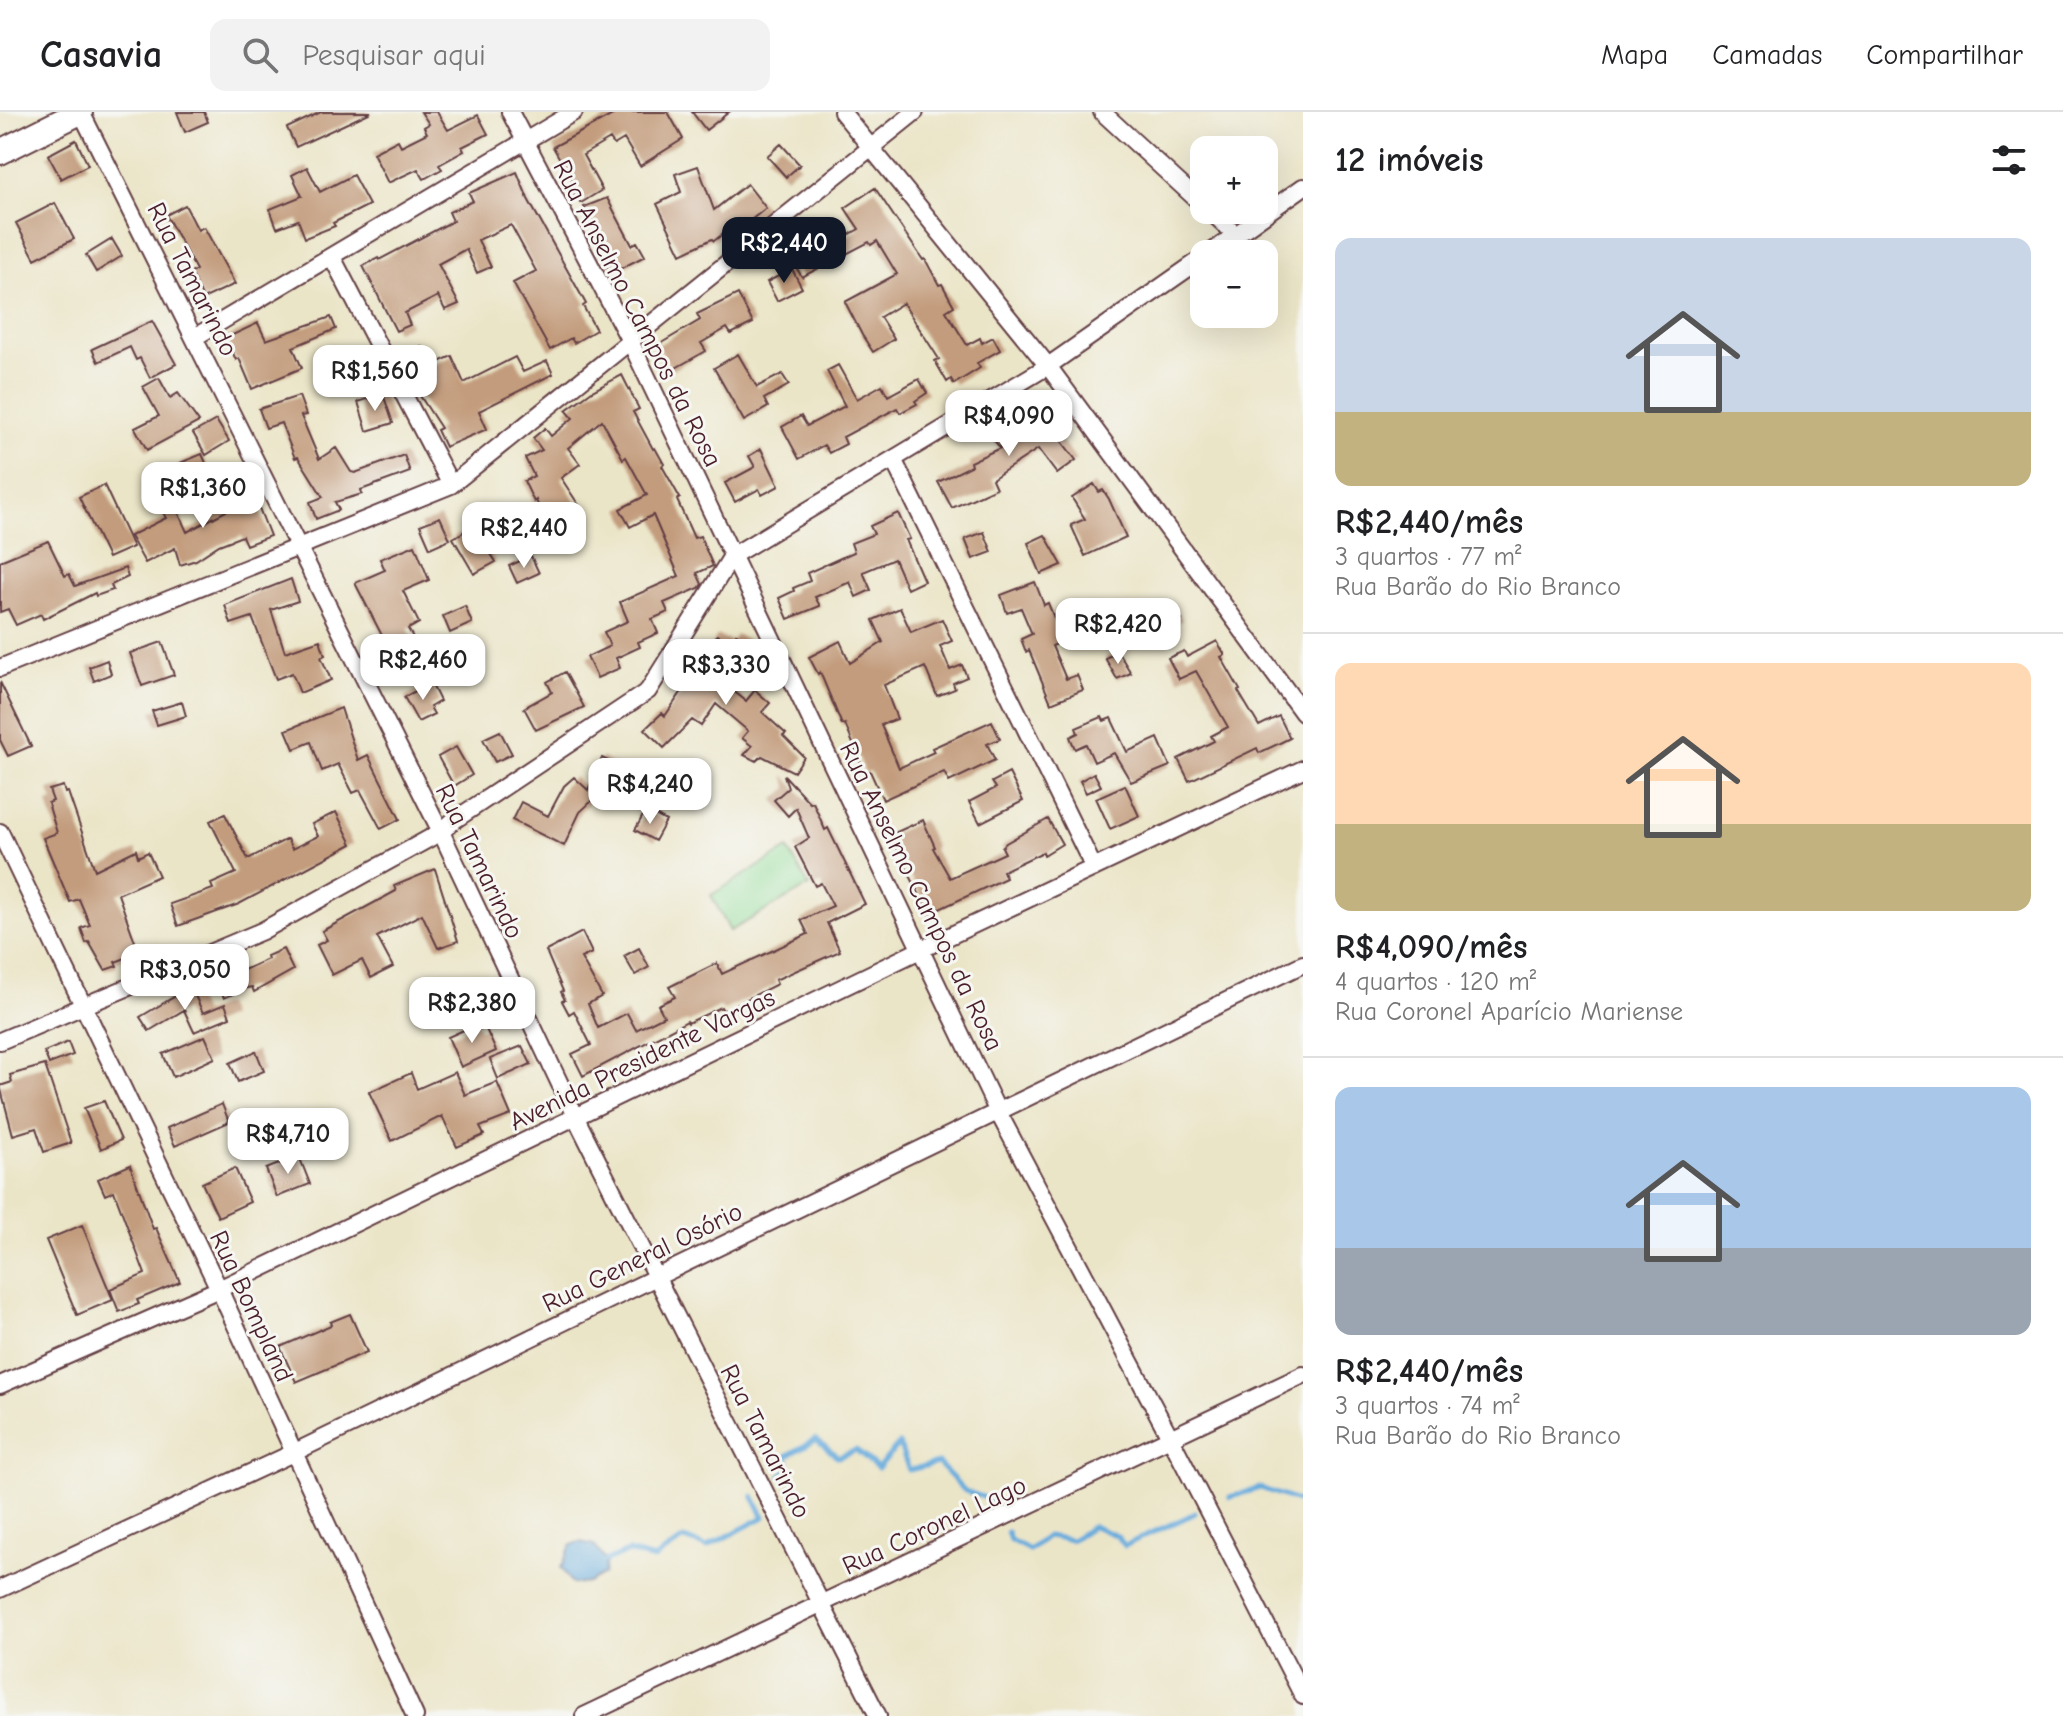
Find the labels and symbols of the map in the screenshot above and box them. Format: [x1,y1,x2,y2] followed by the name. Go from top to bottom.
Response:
[546,155,728,472] street label: Rua Anselmo Campos da Rosa
[140,198,244,361] street label: Rua Tamarindo
[710,217,858,285] pin: R$2,440
[301,345,449,413] pin: R$1,560
[935,390,1083,458] pin: R$4,090
[129,462,277,530] pin: R$1,360
[450,502,598,570] pin: R$2,440
[1044,598,1192,666] pin: R$2,420
[349,634,497,702] pin: R$2,460
[652,639,800,707] pin: R$3,330
[833,737,1009,1056] street label: Rua Anselmo Campos da Rosa
[576,758,724,826] pin: R$4,240
[429,779,530,944] street label: Rua Tamarindo
[111,944,259,1012] pin: R$3,050
[398,977,546,1045] pin: R$2,380
[505,982,780,1137] street label: Avenida Presidente Vargas
[214,1108,362,1176] pin: R$4,710
[538,1196,747,1319] street label: Rua General Osório
[203,1226,299,1387] street label: Rua Bompland
[713,1360,817,1523] street label: Rua Tamarindo
[838,1470,1031,1582] street label: Rua Coronel Lago

